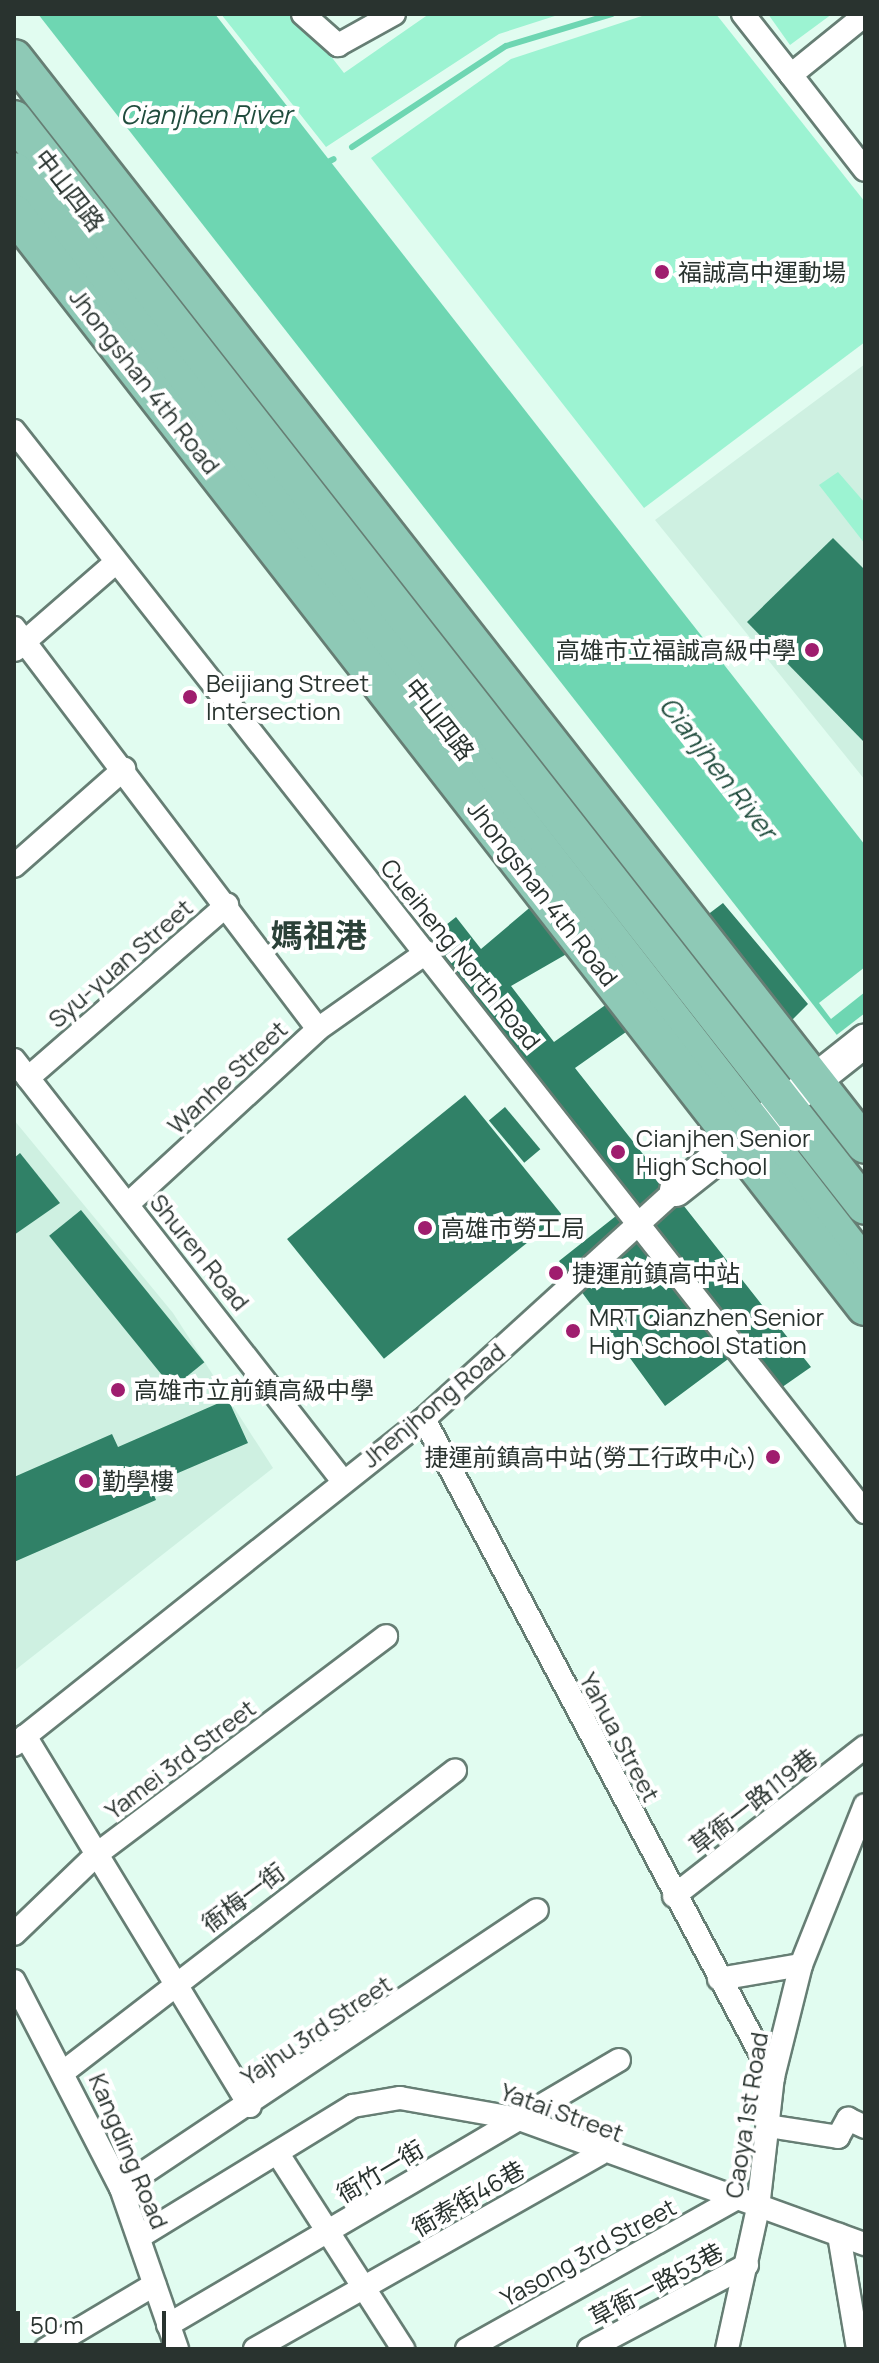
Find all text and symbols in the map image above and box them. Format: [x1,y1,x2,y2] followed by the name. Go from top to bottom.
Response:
[120,99,292,131] water label: Cianjhen River
[29,143,111,237] street label: 中山四路
[678,258,846,286] place label: 福誠高中運動場
[653,263,671,281] marker: 福誠高中運動場
[64,283,226,479] street label: Jhongshan 4th Road
[556,636,796,664] place label: 高雄市立福誠高級中學
[803,641,821,659] marker: 高雄市立福誠高級中學
[206,669,369,725] place label: Beijiang Street Intersection
[399,672,481,766] street label: 中山四路
[181,688,199,706] marker: Beijiang Street Intersection
[653,691,783,845] water label: Cianjhen River
[462,795,624,991] street label: Jhongshan 4th Road
[375,853,547,1055] street label: Cueiheng North Road
[42,893,198,1033] street label: Syu-yuan Street
[271,916,367,954] district label: 媽祖港
[161,1014,293,1140] street label: Wanhe Street
[636,1124,811,1180] place label: Cianjhen Senior High School
[607,1141,629,1163] marker: Cianjhen Senior High School
[144,1188,256,1316] street label: Shuren Road
[441,1214,585,1242] place label: 高雄市勞工局
[416,1219,434,1237] marker: 高雄市勞工局
[572,1259,740,1287] place label: 捷運前鎮高中站
[547,1264,565,1282] marker: 捷運前鎮高中站
[589,1303,825,1359] place label: MRT Qianzhen Senior High School Station
[564,1322,582,1340] marker: MRT Qianzhen Senior High School Station
[356,1337,510,1473] street label: Jhenjhong Road
[134,1376,374,1404] place label: 高雄市立前鎮高級中學
[109,1381,127,1399] marker: 高雄市立前鎮高級中學
[425,1443,757,1471] place label: 捷運前鎮高中站(勞工行政中心)
[764,1448,782,1466] marker: 捷運前鎮高中站(勞工行政中心)
[102,1467,174,1495] place label: 勤學樓
[77,1472,95,1490] marker: 勤學樓
[574,1668,666,1806] street label: Yahua Street
[99,1693,261,1825] street label: Yamei 3rd Street
[684,1742,822,1860] street label: 草衙一路119巷
[196,1857,290,1937] street label: 衙梅一街
[235,1969,397,2091] street label: Yajhu 3rd Street
[719,2030,773,2200] street label: Caoya 1st Road
[83,2069,175,2233] street label: Kangding Road
[497,2076,627,2148] street label: Yatai Street
[331,2134,429,2208] street label: 衙竹一街
[407,2154,529,2242] street label: 衙泰街46巷
[495,2192,681,2312] street label: Yasong 3rd Street
[584,2237,728,2331] street label: 草衙一路53巷
[20,2295,170,2345] scale bar
[30,2308,84,2341] text: 50 m

